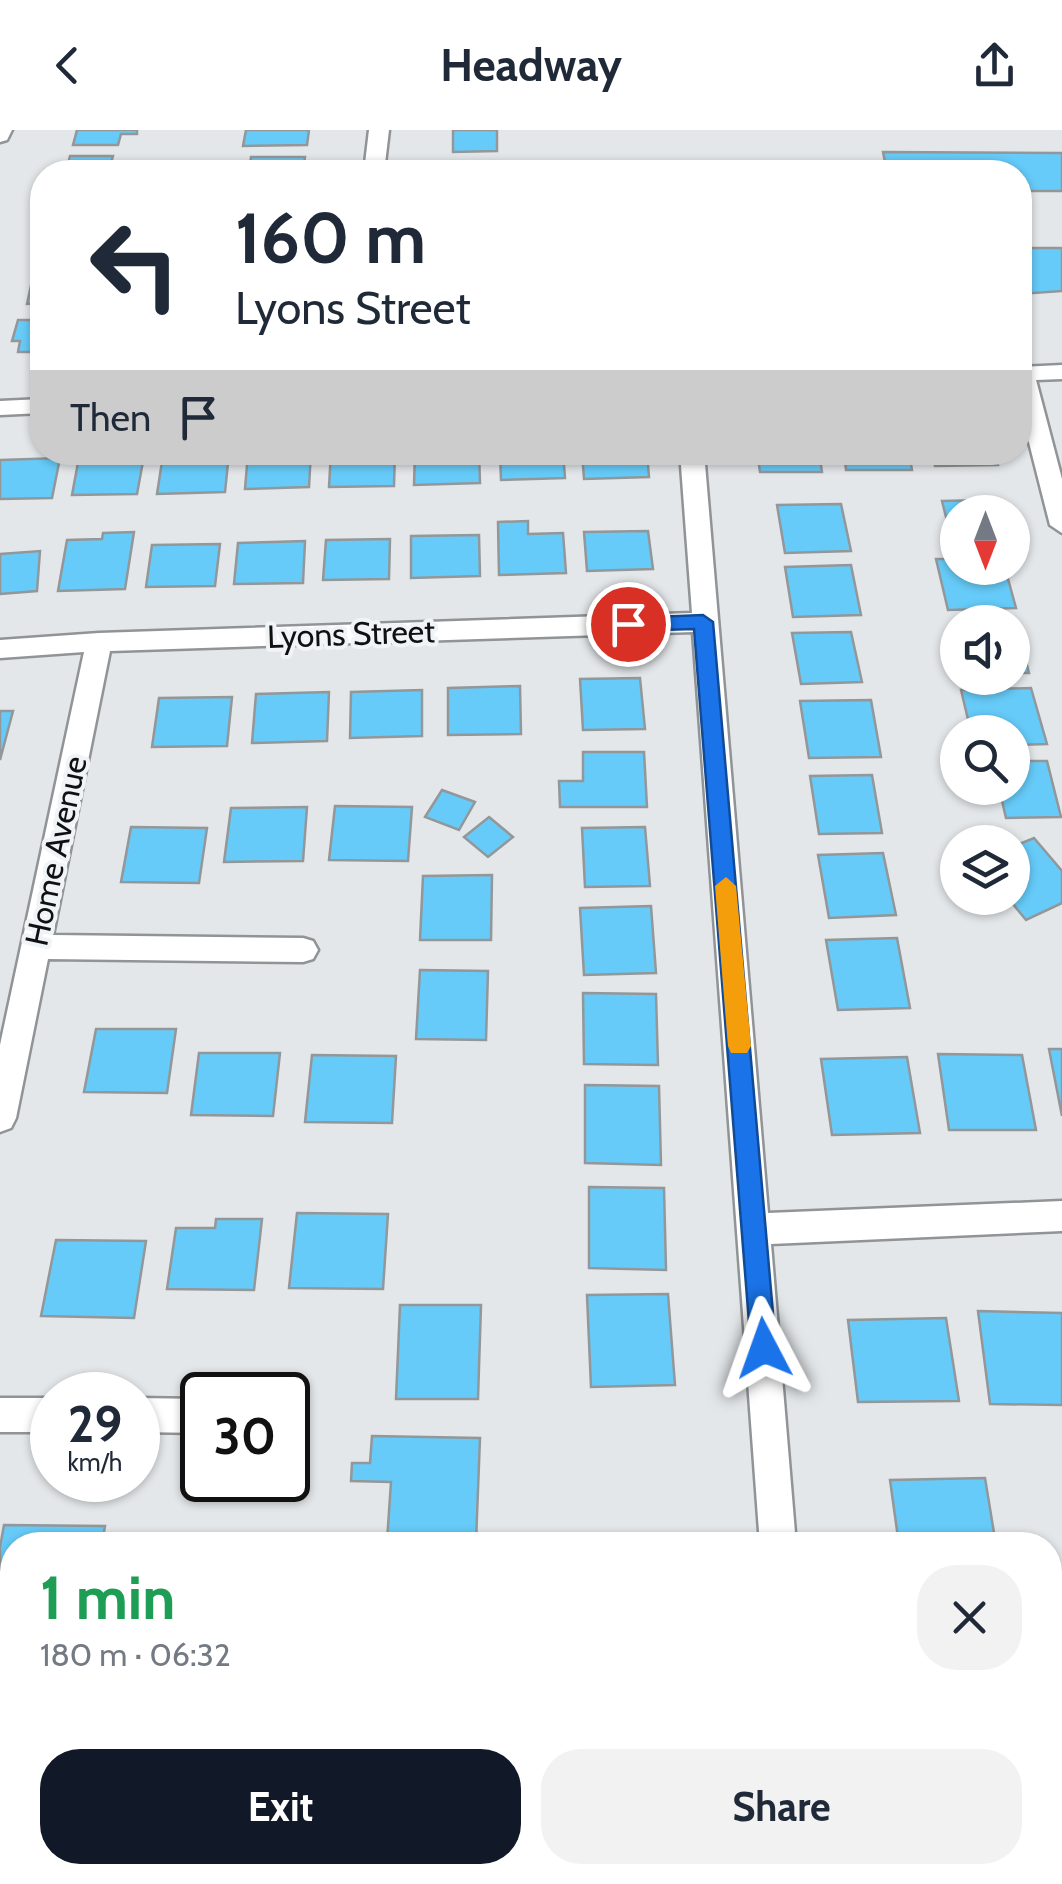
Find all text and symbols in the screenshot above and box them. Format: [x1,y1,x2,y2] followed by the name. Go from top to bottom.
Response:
[40,38,95,93] icon: back
[440,38,622,92] text: Headway
[967,38,1022,93] icon: share
[235,195,426,281] text: 160 m
[70,200,200,330] icon: left
[235,281,471,335] text: Lyons Street
[171,390,226,445] icon: arrive
[70,394,151,441] text: Then
[940,495,1030,585] north arrow
[940,495,1030,915] map controls
[586,582,671,667] pin
[601,597,656,652] icon: arrive
[940,605,1030,695] button: sound
[267,611,436,656] street label: Lyons Street
[940,715,1030,805] button: search
[16,753,95,949] street label: Home Avenue
[940,825,1030,915] button: layers
[712,1296,816,1400] position arrow
[180,1372,310,1502] speed limit sign: 30
[68,1394,122,1455] text: 29
[68,1447,122,1477] text: km/h
[40,1561,175,1634] text: 1 min
[917,1565,1022,1670] button: close
[40,1635,231,1674] text: 180 m · 06:32
[40,1749,521,1864] button: Exit
[541,1749,1022,1864] button: Share

